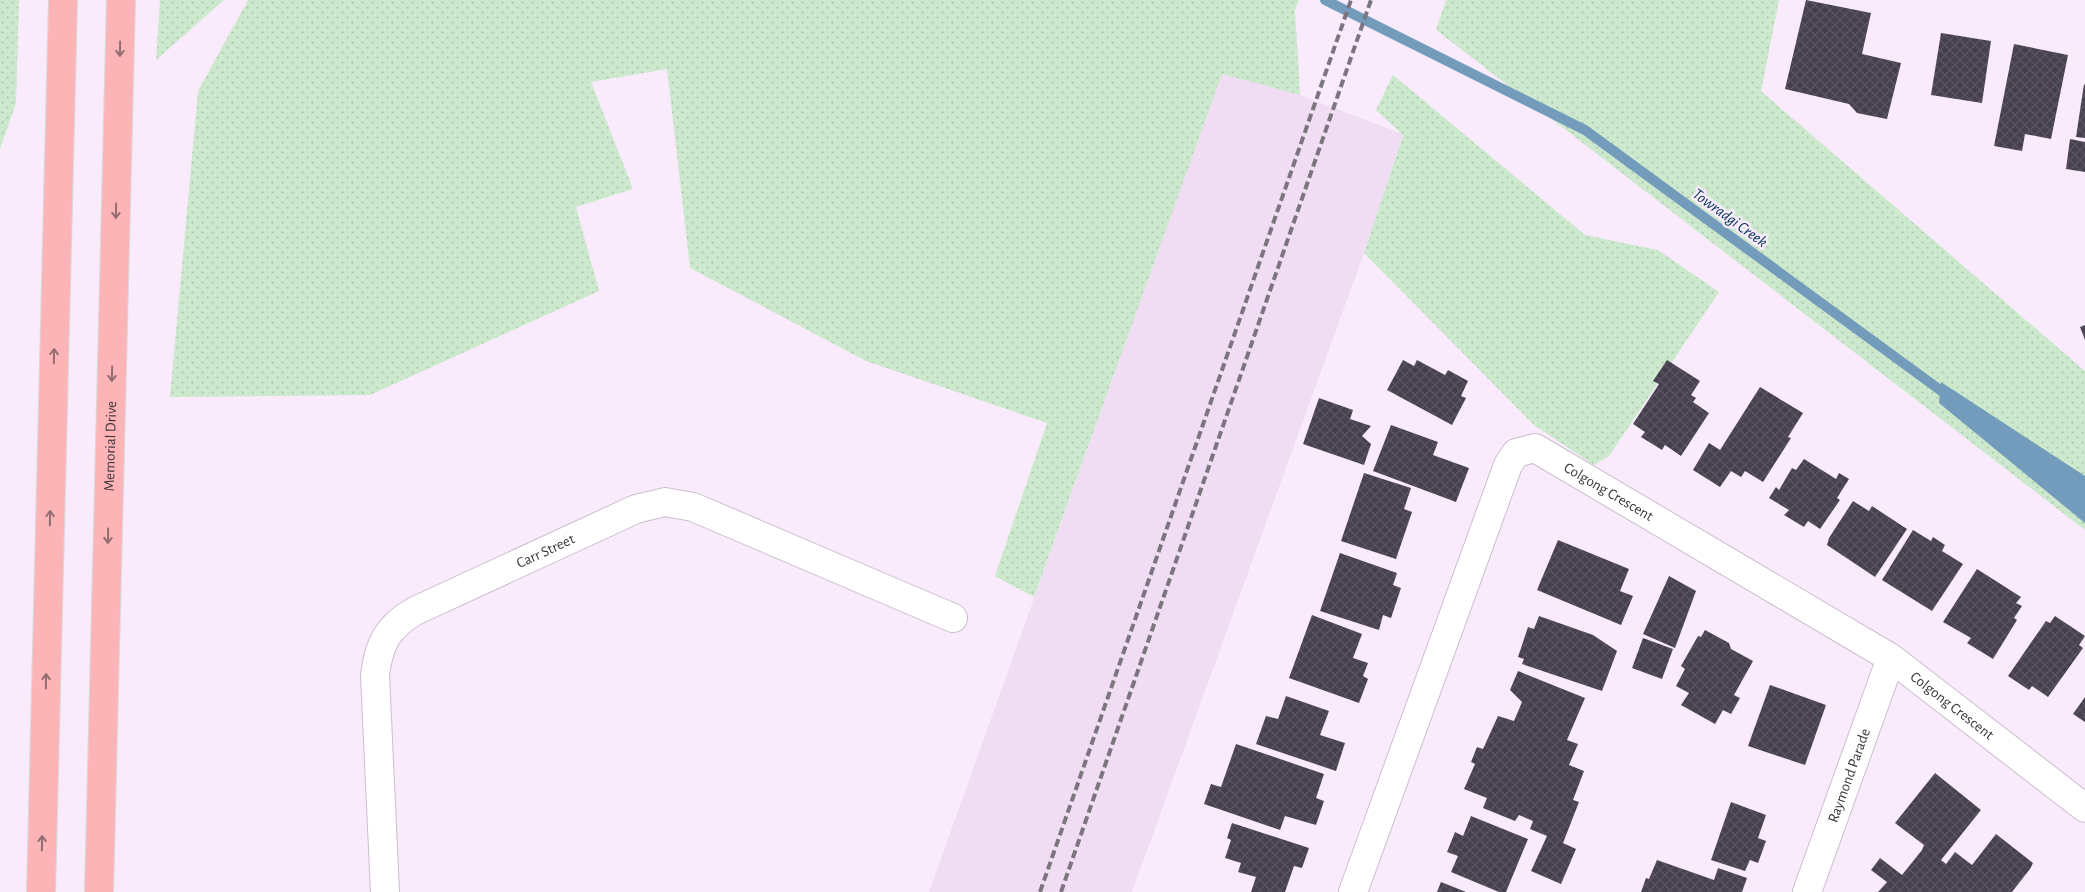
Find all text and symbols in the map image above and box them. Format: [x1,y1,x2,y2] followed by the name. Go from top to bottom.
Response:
[115,40,125,56] one-way arrow
[1690,186,1770,250] water label: Towradgi Creek
[111,202,121,219] one-way arrow
[49,348,59,364] one-way arrow
[107,365,117,381] one-way arrow
[101,401,119,492] street label: Memorial Drive
[1562,459,1656,524] street label: Colgong Crescent
[45,511,55,527] one-way arrow
[103,528,112,544] one-way arrow
[514,531,577,571] street label: Carr Street
[1908,669,1997,742] street label: Colgong Crescent
[41,673,51,690] one-way arrow
[1825,726,1873,824] street label: Raymond Parade
[37,836,47,852] one-way arrow

